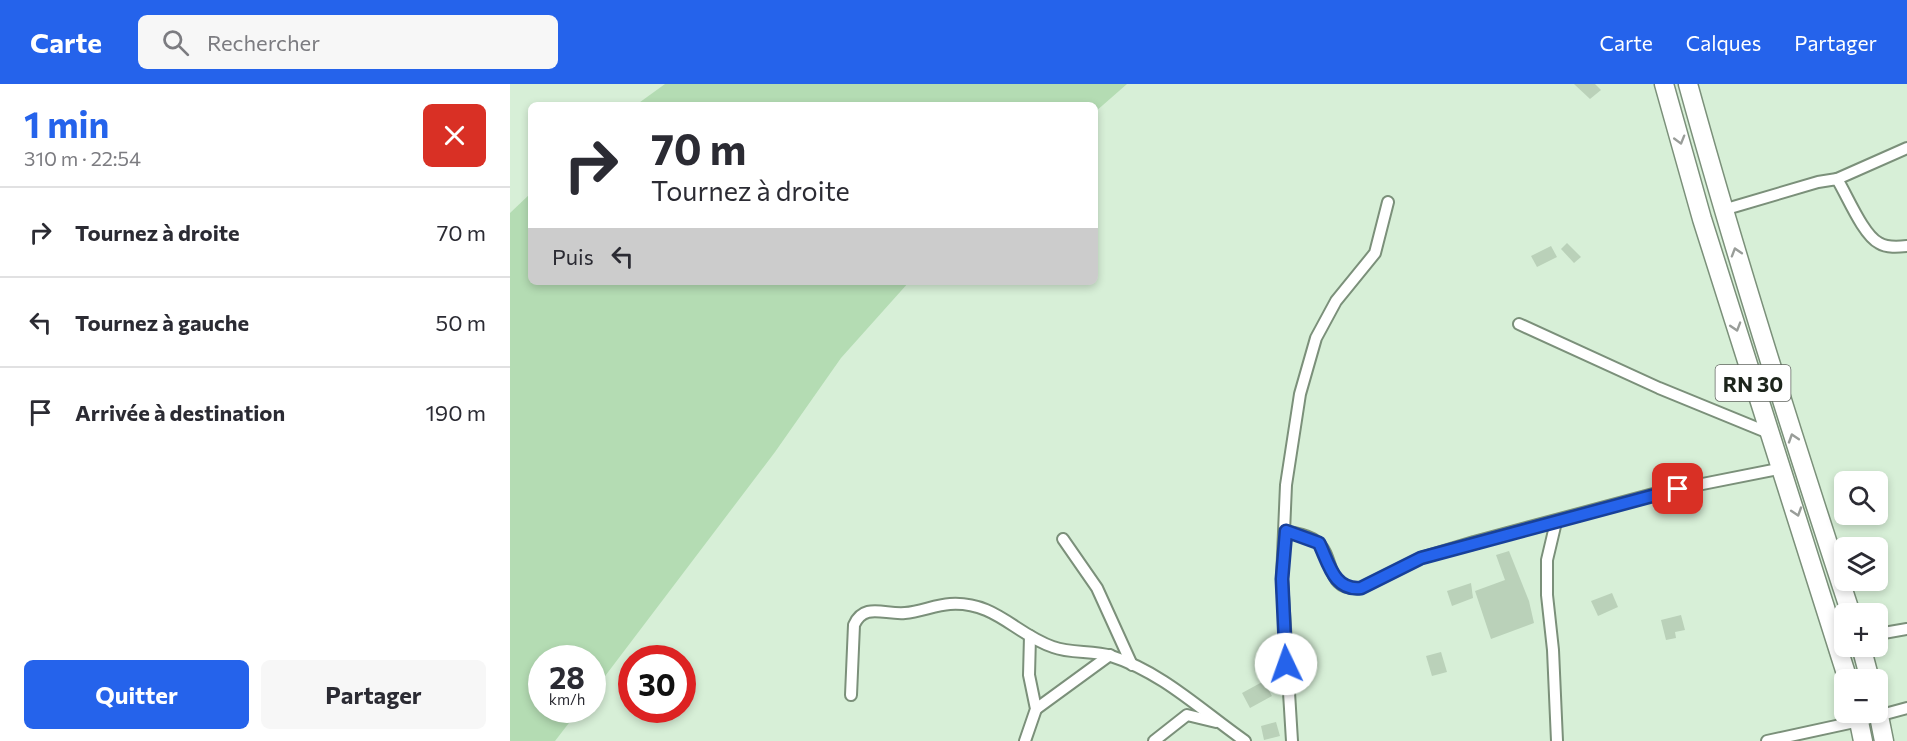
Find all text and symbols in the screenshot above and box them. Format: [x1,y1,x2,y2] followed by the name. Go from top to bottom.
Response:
[138,15,558,69] search box
[30,25,102,59] text: Carte
[159,26,192,59] icon: search
[207,29,320,56] text: Rechercher
[1600,30,1653,55] text: Carte
[1686,30,1761,55] text: Calques
[1794,30,1877,55] text: Partager
[24,101,109,145] text: 1 min
[423,104,486,167] button: close
[651,122,746,174] text: 70 m
[552,126,630,204] icon: right
[1673,134,1685,145] one-way arrow
[24,146,141,170] text: 310 m · 22:54
[651,174,850,207] text: Tournez à droite
[24,216,57,249] icon: right
[75,219,240,246] text: Tournez à droite
[437,219,486,246] text: 70 m
[606,240,639,273] icon: left
[552,243,594,270] text: Puis
[1731,247,1743,258] one-way arrow
[24,306,57,339] icon: left
[75,309,249,336] text: Tournez à gauche
[436,309,486,336] text: 50 m
[1729,321,1741,332] one-way arrow
[1716,365,1790,401] road number: RN 30
[24,396,57,429] icon: arrive
[75,399,285,426] text: Arrivée à destination
[425,399,486,426] text: 190 m
[1788,433,1800,444] one-way arrow
[1652,463,1703,514] pin
[1834,471,1888,723] map controls
[1834,471,1888,525] button: search
[1661,472,1694,505] icon: arrive
[1790,506,1802,517] one-way arrow
[1834,537,1888,591] button: layers
[1834,603,1888,657] button: +
[1254,632,1318,696] position arrow
[618,645,696,723] speed limit sign: 30
[549,658,585,695] text: 28
[24,660,249,729] button: Quitter
[261,660,486,729] button: Partager
[1834,669,1888,723] button: −
[549,690,585,708] text: km/h

